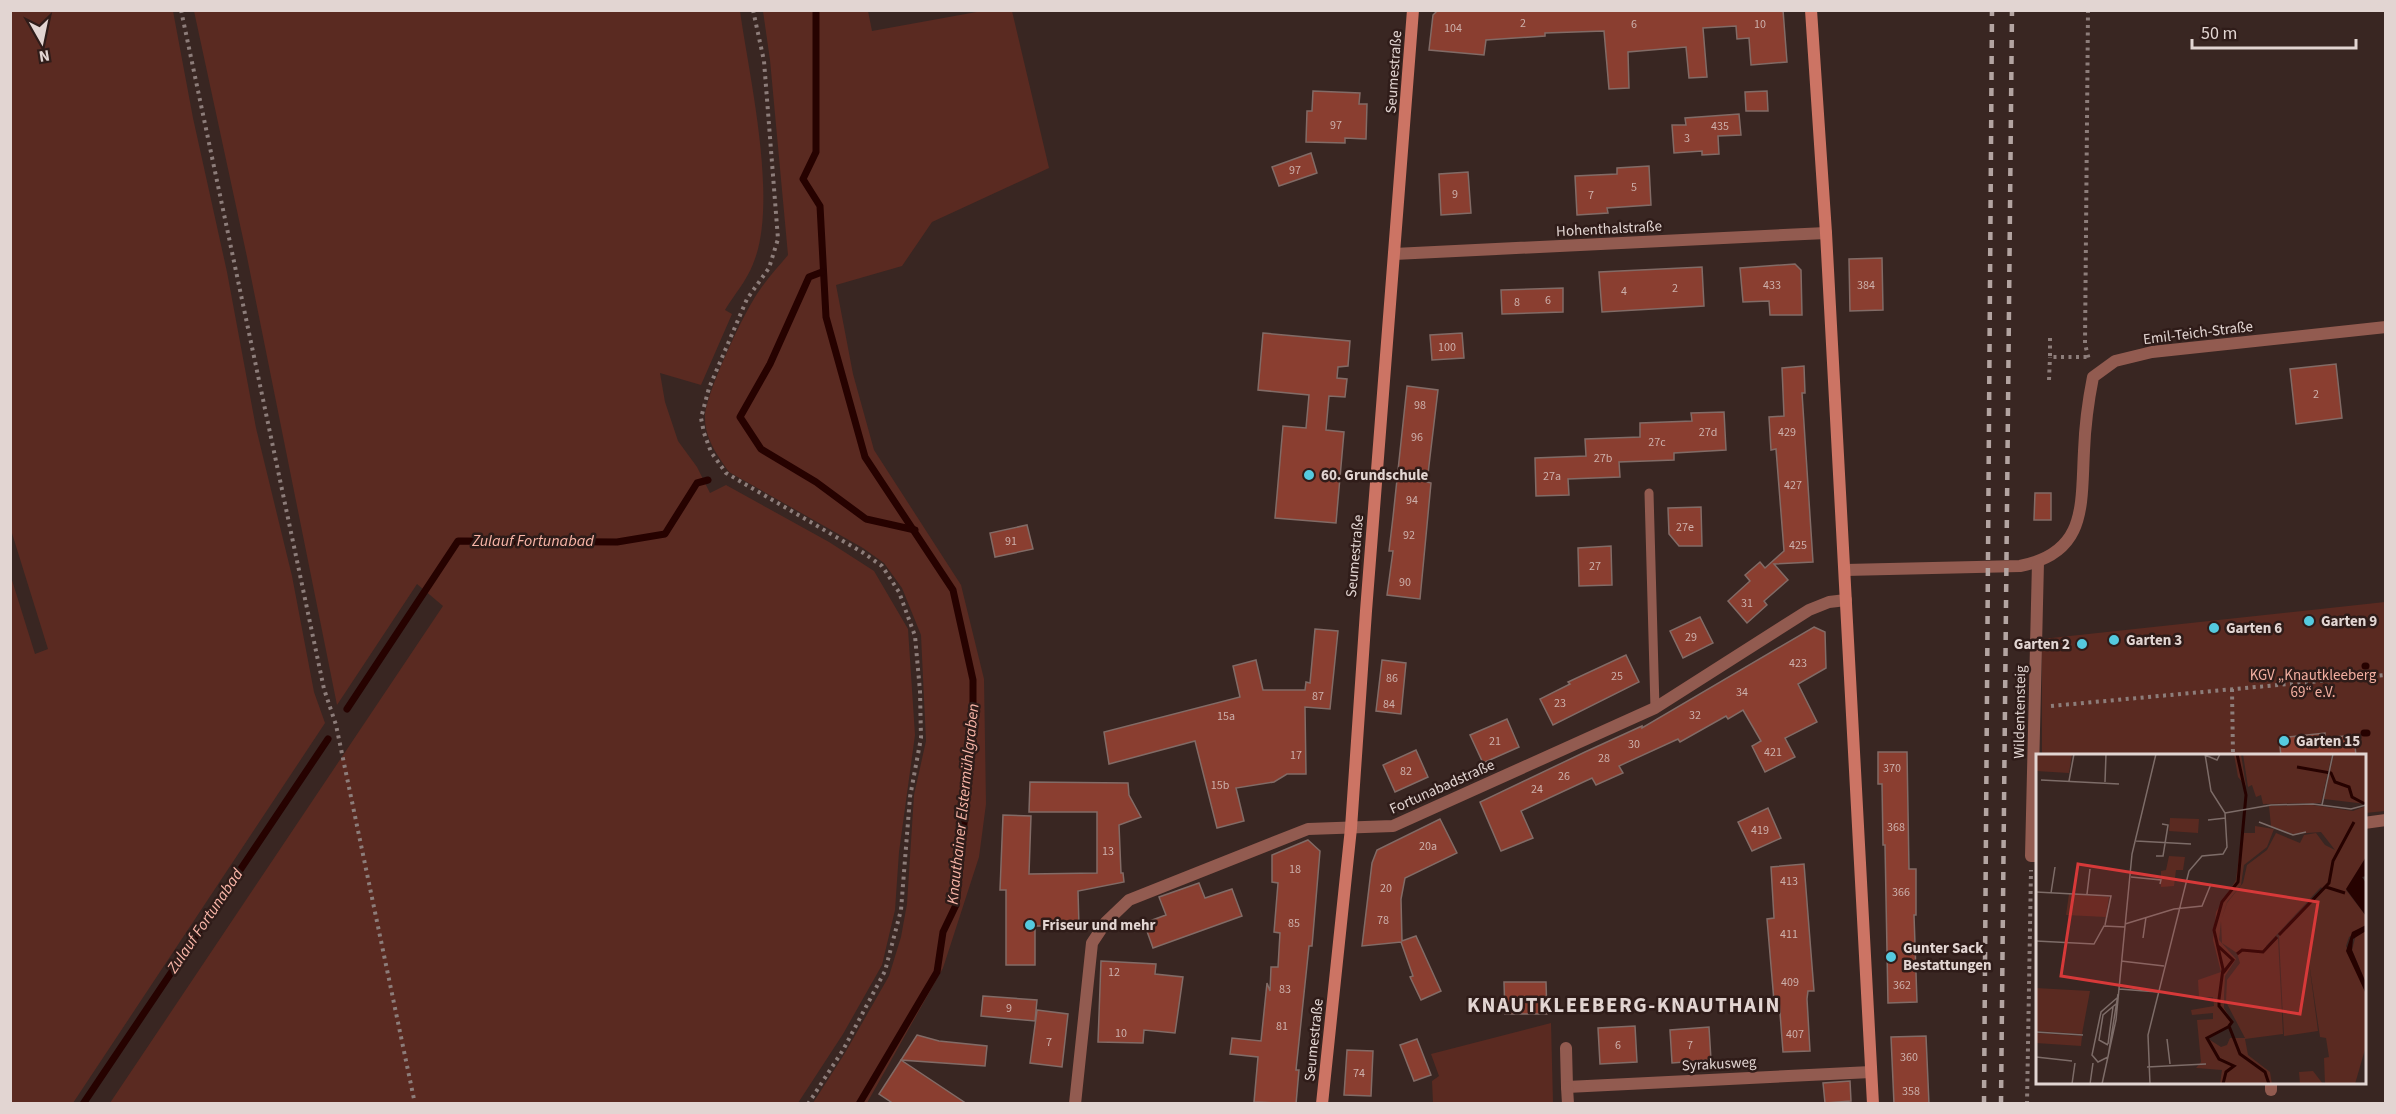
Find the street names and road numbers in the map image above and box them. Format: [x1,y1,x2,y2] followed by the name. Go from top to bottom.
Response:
[1381,30,1407,114] street label: Seumestraße
[1556,216,1662,242] street label: Hohenthalstraße
[2142,316,2254,350] street label: Emil-Teich-Straße
[1341,514,1369,598] street label: Seumestraße
[2009,665,2031,759] street label: Wildentensteig
[1386,754,1498,820] street label: Fortunabadstraße
[1299,998,1329,1082] street label: Seumestraße
[1681,1052,1757,1076] street label: Syrakusweg

